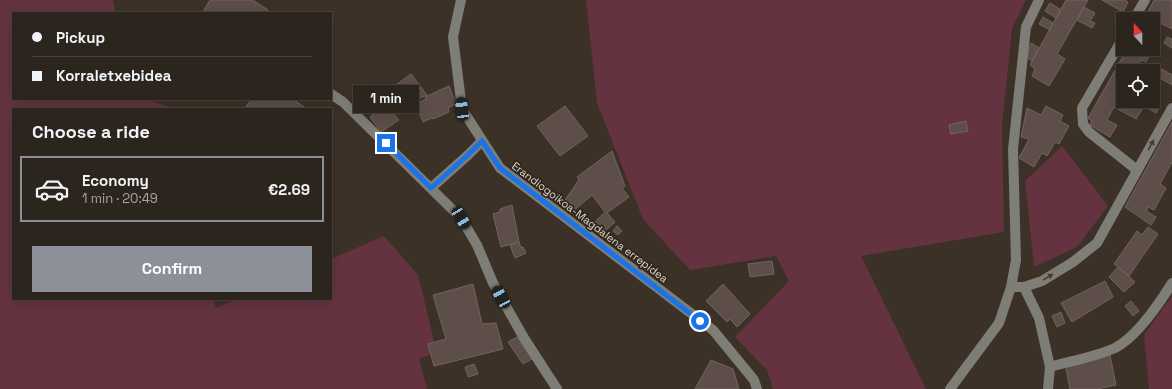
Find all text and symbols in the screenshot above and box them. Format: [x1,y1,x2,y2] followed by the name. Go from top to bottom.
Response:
[1116,12,1160,56] north arrow
[1116,12,1160,108] map controls
[56,28,105,47] text: Pickup
[1116,64,1160,108] button: locate
[56,66,172,85] text: Korraletxebidea
[353,85,419,113] callout: 1 min
[370,90,402,107] text: 1 min
[454,96,470,122] car
[32,120,150,143] text: Choose a ride
[377,134,395,152] route end
[1148,139,1155,150] one-way arrow
[509,159,671,286] street label: Erandiogoikoa-Magdalena errepidea
[34,171,70,207] icon: car
[82,171,149,190] text: Economy
[268,180,310,199] text: €2.69
[82,190,158,207] text: 1 min · 20:49
[450,205,472,231] car
[32,246,312,292] button: Confirm
[1043,273,1053,281] one-way arrow
[490,284,512,310] car
[691,312,709,330] route start

